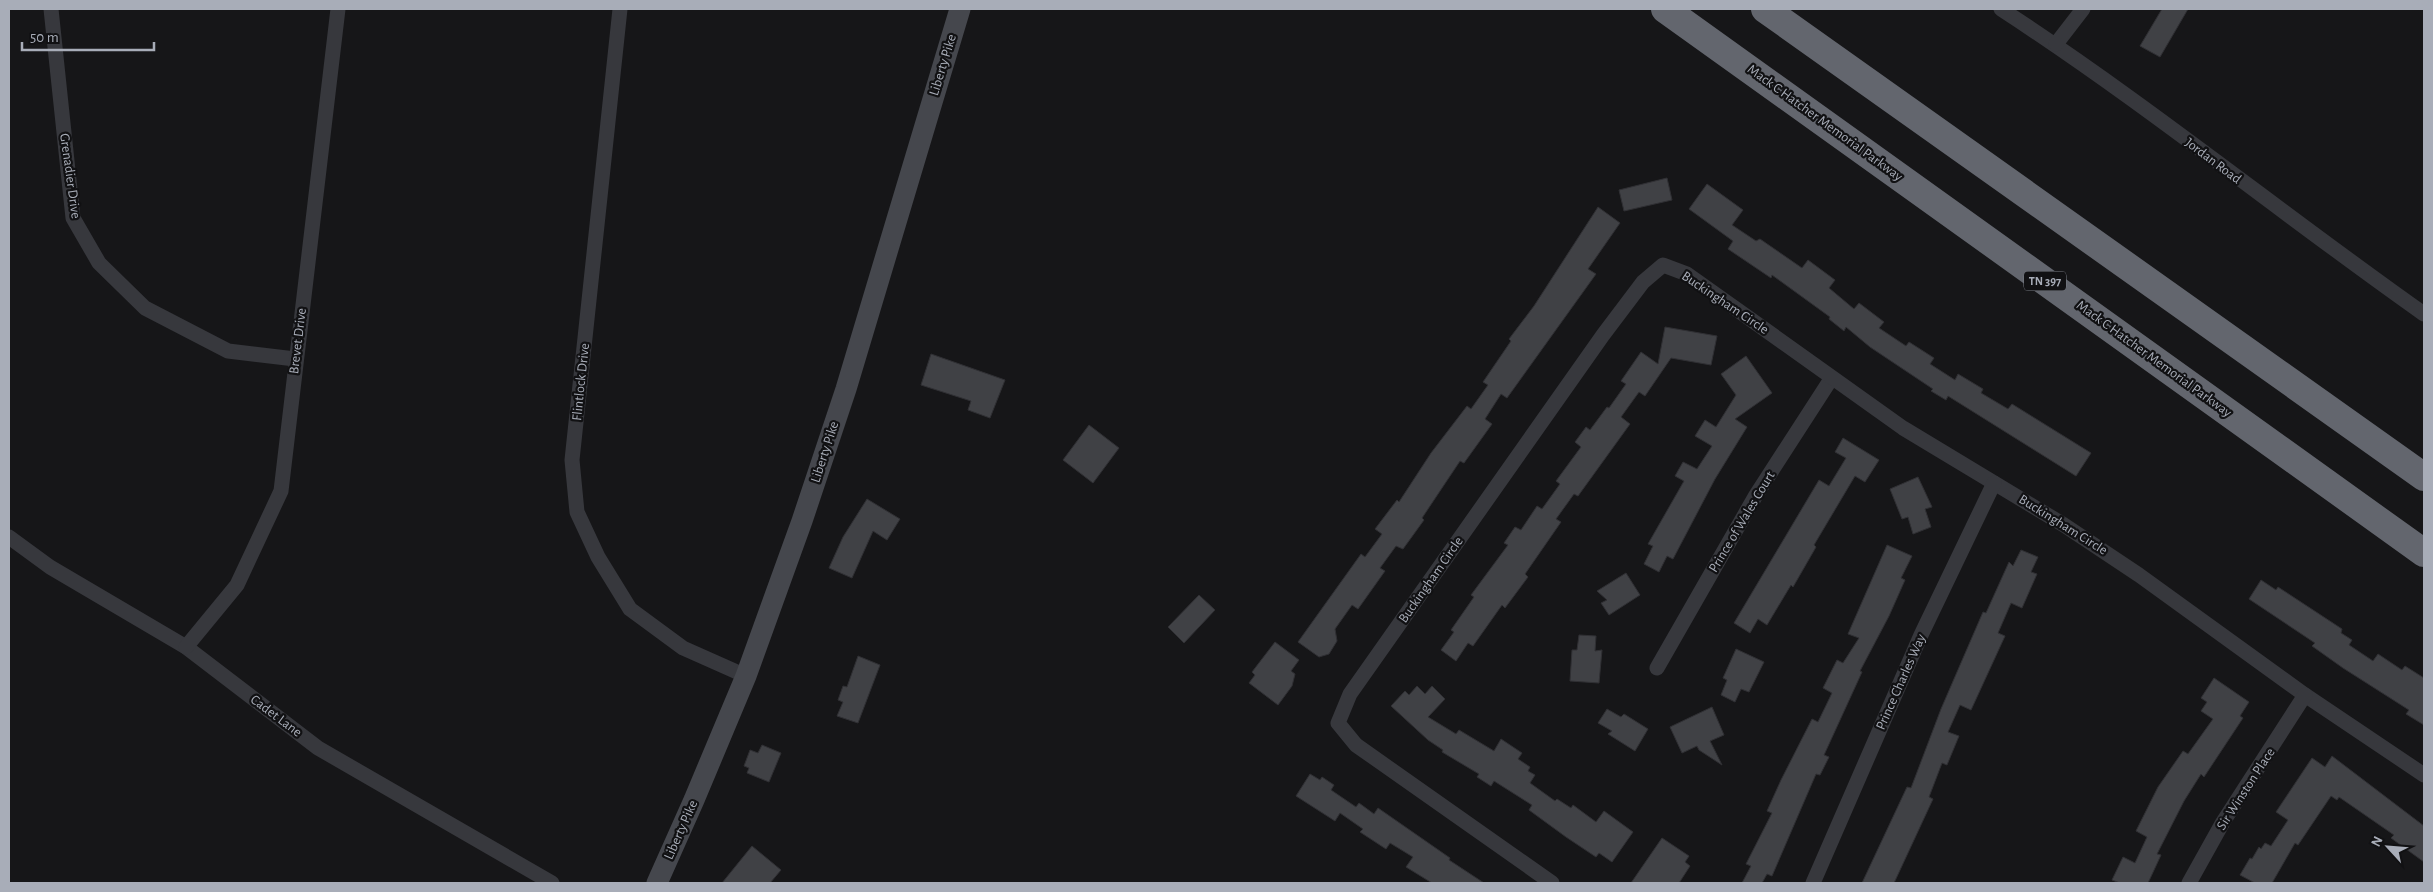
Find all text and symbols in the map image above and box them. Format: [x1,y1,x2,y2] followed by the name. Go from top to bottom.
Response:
[22,20,155,52] scale bar
[30,30,59,45] text: 50 m
[927,33,959,97] street label: Liberty Pike
[1745,62,1905,184] street label: Mack C Hatcher Memorial Parkway
[57,133,83,219] street label: Grenadier Drive
[2182,135,2244,187] street label: Jordan Road
[1679,269,1771,337] street label: Buckingham Circle
[2024,272,2066,290] road number: TN 397
[2074,298,2234,420] street label: Mack C Hatcher Memorial Parkway
[287,307,309,375] street label: Brevet Drive
[570,342,592,422] street label: Flintlock Drive
[809,420,841,484] street label: Liberty Pike
[1706,469,1778,575] street label: Prince of Wales Court
[2016,492,2110,558] street label: Buckingham Circle
[1396,534,1466,626] street label: Buckingham Circle
[1874,632,1928,732] street label: Prince Charles Way
[248,692,304,740] street label: Cadet Lane
[2214,745,2278,833] street label: Sir Winston Place
[662,798,700,862] street label: Liberty Pike
[2363,822,2413,872] north arrow
[2369,834,2386,849] text: N

